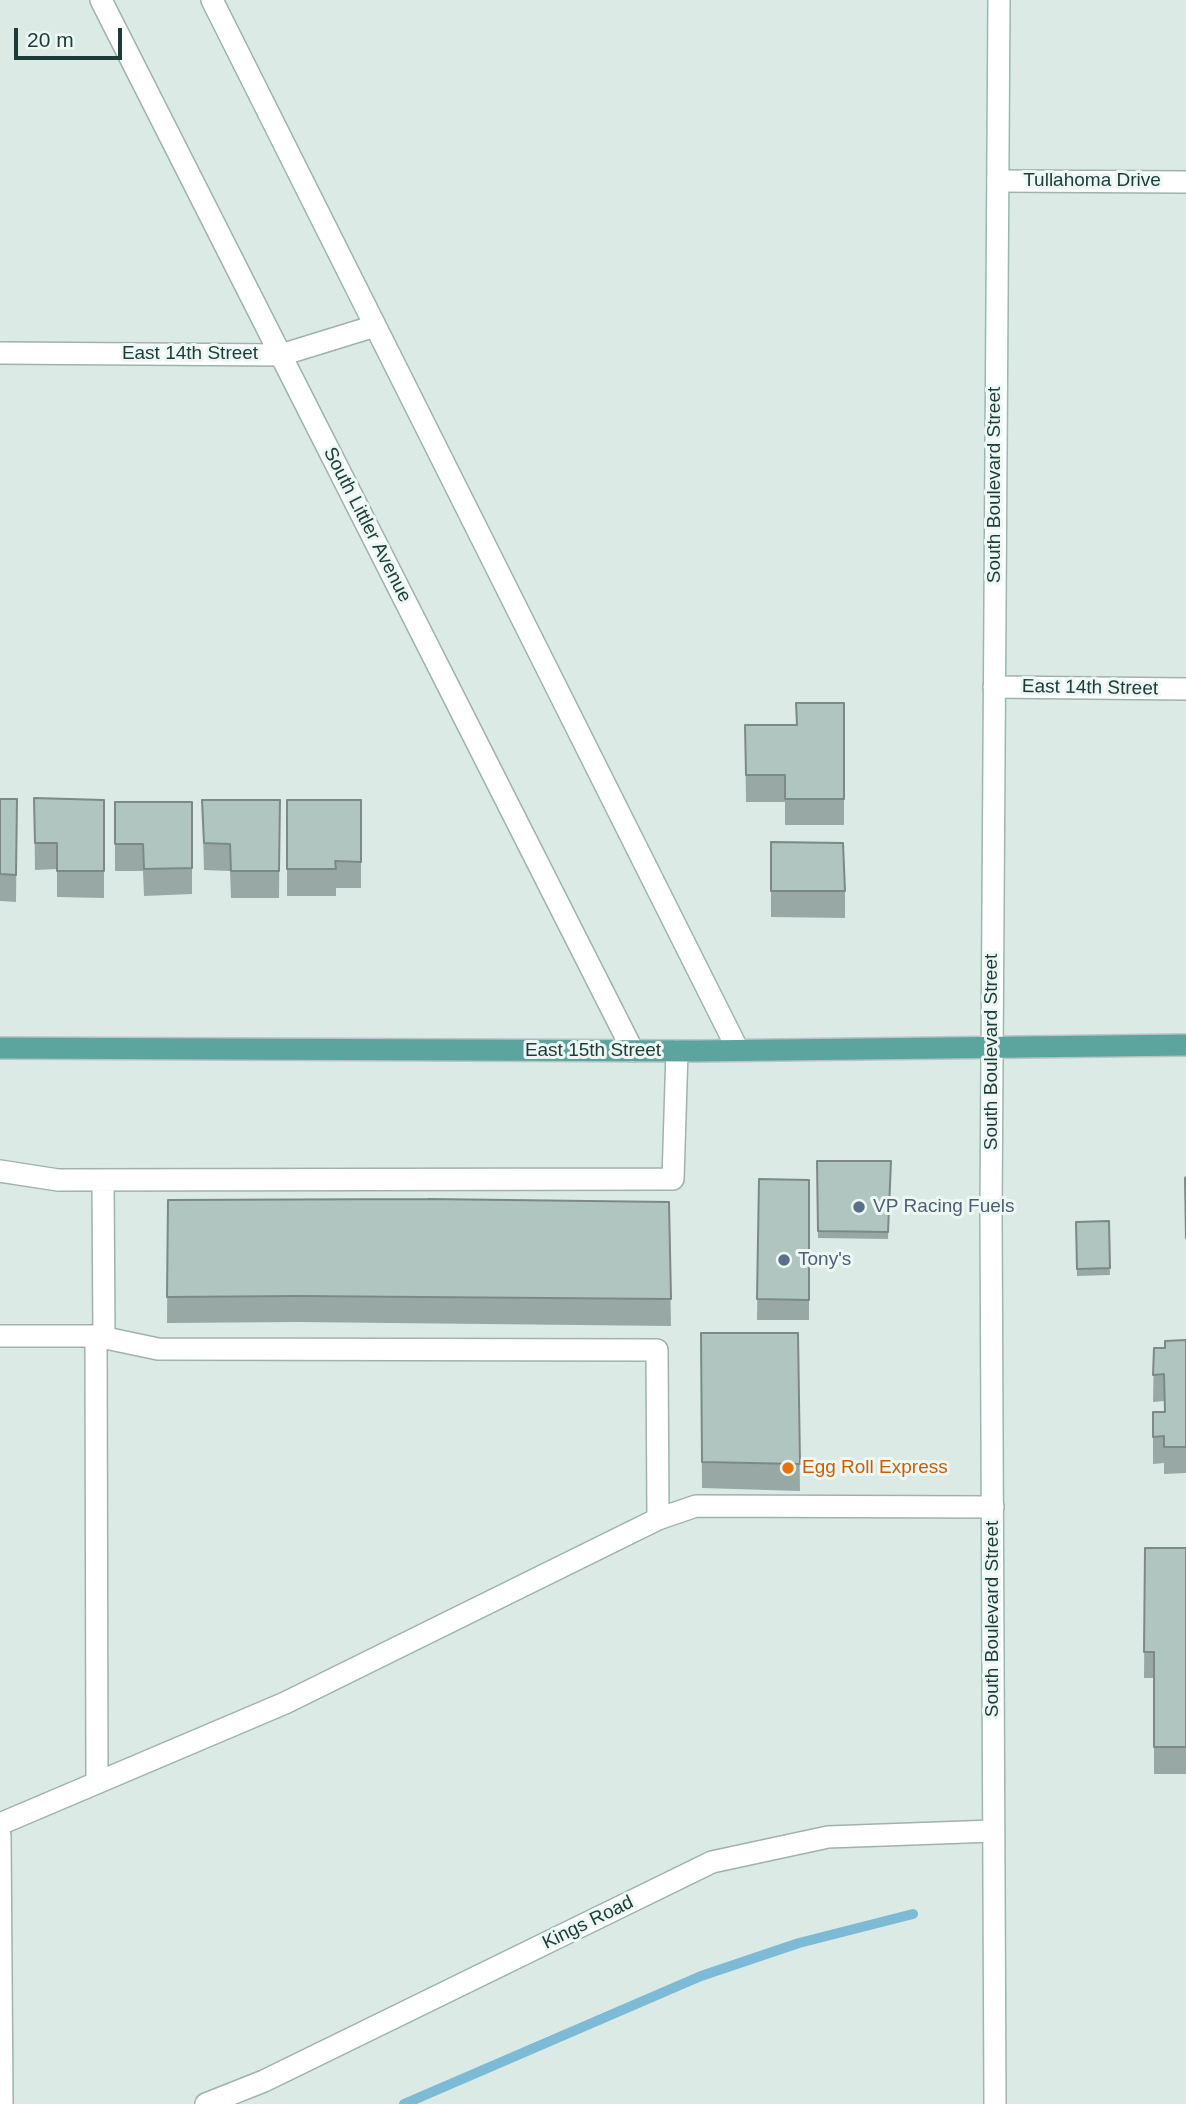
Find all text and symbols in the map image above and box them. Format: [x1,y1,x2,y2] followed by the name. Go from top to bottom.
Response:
[18,14,126,58] scale bar
[27,28,74,51] text: 20 m
[1023,170,1161,192] street label: Tullahoma Drive
[122,343,258,365] street label: East 14th Street
[984,387,1006,583] street label: South Boulevard Street
[318,444,416,606] street label: South Littler Avenue
[1022,675,1158,701] street label: East 14th Street
[981,954,1003,1150] street label: South Boulevard Street
[525,1040,661,1062] street label: East 15th Street
[873,1196,1015,1218] place label: VP Racing Fuels
[851,1199,867,1215] marker: VP Racing Fuels
[798,1249,851,1271] place label: Tony's
[776,1252,792,1268] marker: Tony's
[802,1457,948,1479] place label: Egg Roll Express
[780,1460,796,1476] marker: Egg Roll Express
[982,1521,1004,1717] street label: South Boulevard Street
[539,1891,637,1955] street label: Kings Road

